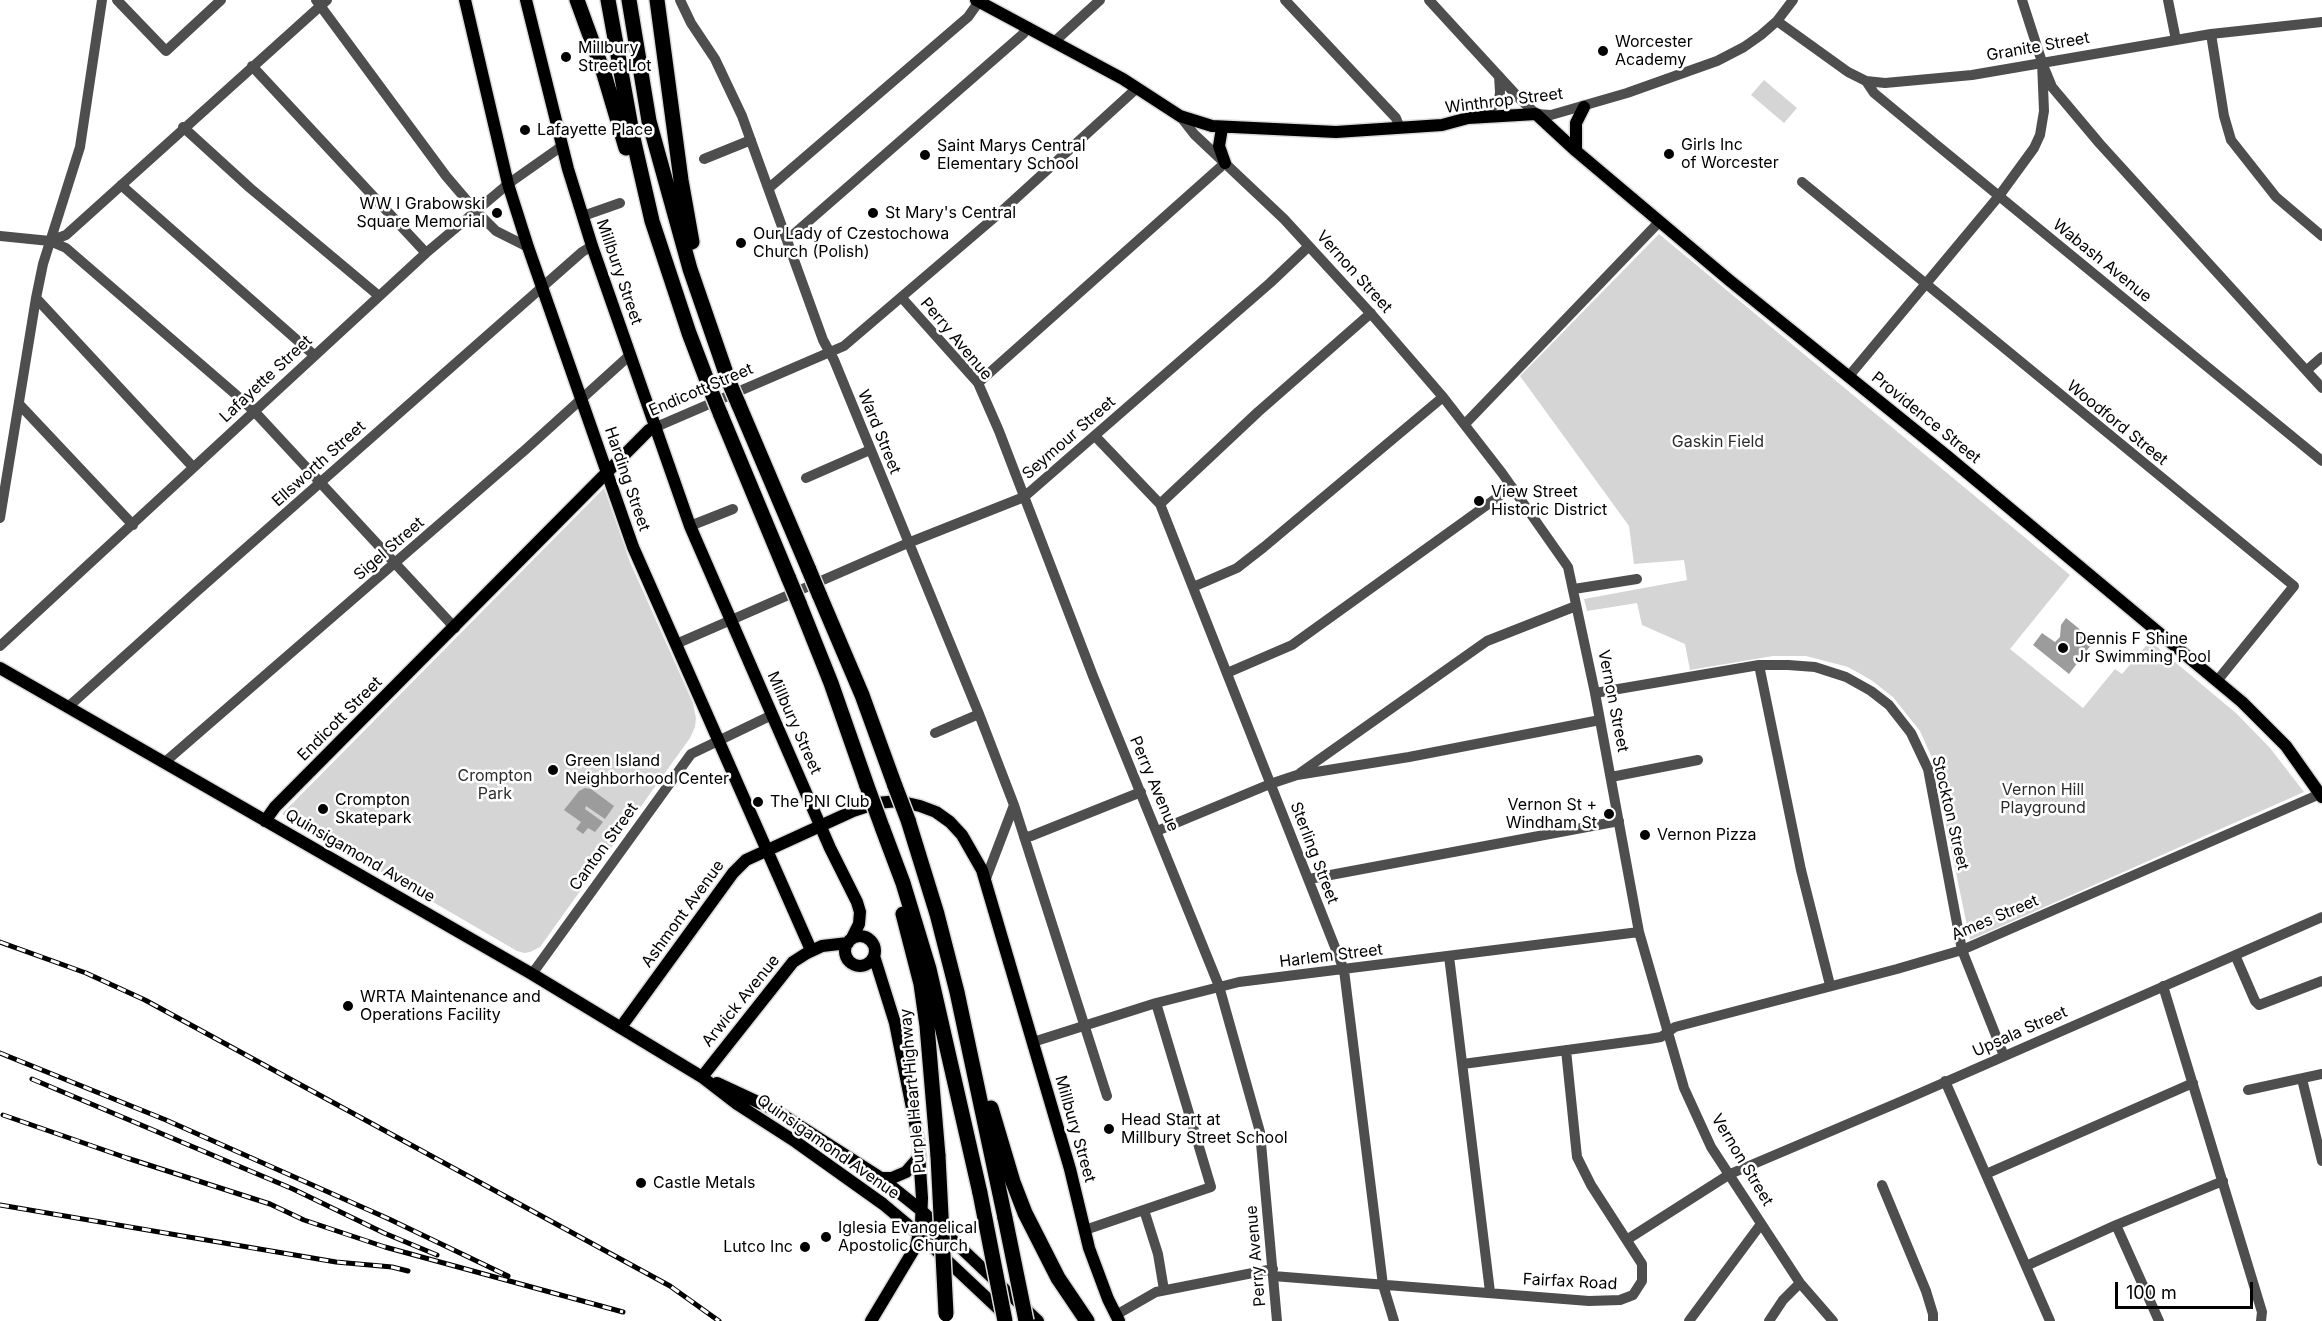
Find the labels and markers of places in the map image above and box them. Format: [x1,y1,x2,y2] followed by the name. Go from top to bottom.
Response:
[1615,32,1693,70] place label: Worcester Academy
[578,38,652,76] place label: Millbury Street Lot
[1596,44,1610,58] marker: Worcester Academy
[559,50,573,64] marker: Millbury Street Lot
[537,120,653,140] place label: Lafayette Place
[518,123,532,137] marker: Lafayette Place
[1681,135,1779,173] place label: Girls Inc of Worcester
[937,136,1086,174] place label: Saint Marys Central Elementary School
[1662,147,1676,161] marker: Girls Inc of Worcester
[918,148,932,162] marker: Saint Marys Central Elementary School
[357,194,485,232] place label: WW I Grabowski Square Memorial
[885,203,1016,223] place label: St Mary's Central
[490,206,504,220] marker: WW I Grabowski Square Memorial
[866,206,880,220] marker: St Mary's Central
[753,224,949,262] place label: Our Lady of Czestochowa Church (Polish)
[734,236,748,250] marker: Our Lady of Czestochowa Church (Polish)
[1491,482,1607,520] place label: View Street Historic District
[1472,494,1486,508] marker: View Street Historic District
[2075,629,2211,667] place label: Dennis F Shine Jr Swimming Pool
[2056,641,2070,655] marker: Dennis F Shine Jr Swimming Pool
[565,751,729,789] place label: Green Island Neighborhood Center
[546,763,560,777] marker: Green Island Neighborhood Center
[335,790,411,828] place label: Crompton Skatepark
[770,792,870,812] place label: The PNI Club
[751,795,765,809] marker: The PNI Club
[1506,795,1597,833] place label: Vernon St + Windham St
[316,802,330,816] marker: Crompton Skatepark
[1602,807,1616,821] marker: Vernon St + Windham St
[1657,825,1757,845] place label: Vernon Pizza
[1638,828,1652,842] marker: Vernon Pizza
[360,987,541,1025] place label: WRTA Maintenance and Operations Facility
[341,999,355,1013] marker: WRTA Maintenance and Operations Facility
[1121,1110,1288,1148] place label: Head Start at Millbury Street School
[1102,1122,1116,1136] marker: Head Start at Millbury Street School
[653,1173,755,1193] place label: Castle Metals
[634,1176,648,1190] marker: Castle Metals
[838,1218,977,1256] place label: Iglesia Evangelical Apostolic Church
[819,1230,833,1244] marker: Iglesia Evangelical Apostolic Church
[723,1237,793,1257] place label: Lutco Inc
[798,1240,812,1254] marker: Lutco Inc

